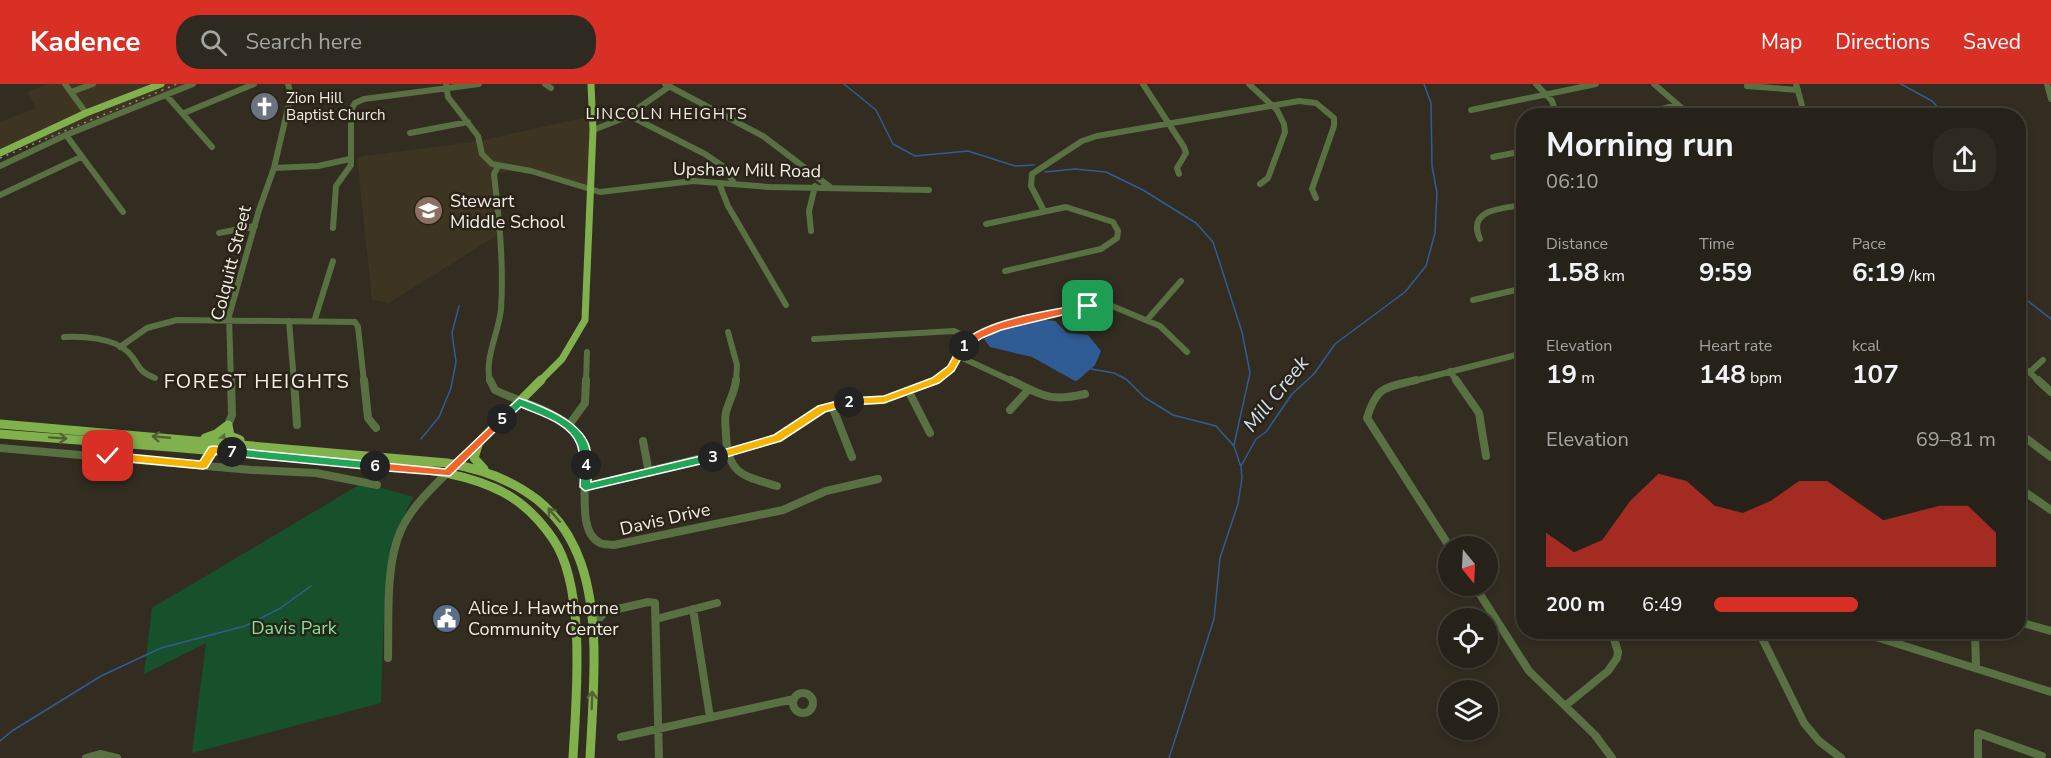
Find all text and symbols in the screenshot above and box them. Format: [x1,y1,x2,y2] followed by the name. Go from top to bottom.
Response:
[176,15,596,69] search box
[30,23,140,61] text: Kadence
[197,26,230,59] icon: search
[245,27,362,57] text: Search here
[1761,28,1802,56] text: Map
[1835,28,1930,56] text: Directions
[1963,28,2021,56] text: Saved
[286,88,386,125] place label: Zion Hill Baptist Church
[249,91,281,123] church icon: Zion Hill Baptist Church
[586,103,748,125] district label: LINCOLN HEIGHTS
[1546,123,1734,168] text: Morning run
[1933,128,1996,191] button: share
[673,157,821,183] street label: Upshaw Mill Road
[1546,168,1599,195] text: 06:10
[450,189,566,234] place label: Stewart Middle School
[413,195,445,227] school or university icon: Stewart Middle School
[205,202,257,323] street label: Colquitt Street
[1546,233,1608,255] text: Distance
[1699,233,1735,255] text: Time
[1852,233,1886,255] text: Pace
[1546,255,1599,290] text: 1.58
[1699,255,1752,290] text: 9:59
[1852,255,1905,290] text: 6:19
[1599,265,1625,287] text: km
[1905,265,1936,287] text: /km
[1062,280,1113,331] pin
[1071,289,1104,322] icon: arrive
[949,331,979,361] pin: 1
[959,335,969,357] text: 1
[1546,335,1612,357] text: Elevation
[1699,335,1772,357] text: Heart rate
[1852,335,1880,357] text: kcal
[1237,350,1316,438] water label: Mill Creek
[1546,357,1577,392] text: 19
[1699,357,1746,392] text: 148
[1852,357,1899,392] text: 107
[1577,367,1595,389] text: m
[1746,367,1782,389] text: bpm
[164,368,350,395] district label: FOREST HEIGHTS
[834,387,864,417] pin: 2
[844,391,854,413] text: 2
[487,404,517,434] pin: 5
[497,408,507,430] text: 5
[1546,426,1629,453] text: Elevation
[1916,426,1996,453] text: 69–81 m
[82,430,133,481] pin
[151,431,171,442] one-way arrow
[48,433,68,444] one-way arrow
[217,437,247,467] pin: 7
[91,439,124,472] icon: check
[227,441,237,463] text: 7
[698,442,728,472] pin: 3
[708,446,718,468] text: 3
[571,450,601,480] pin: 4
[360,451,390,481] pin: 6
[581,454,591,476] text: 4
[370,455,380,477] text: 6
[617,497,713,541] street label: Davis Drive
[547,507,561,522] one-way arrow
[1438,536,1498,596] north arrow
[1438,536,1498,740] map controls
[1546,591,1605,618] text: 200 m
[1642,591,1683,618] text: 6:49
[468,596,619,641] place label: Alice J. Hawthorne Community Center
[431,602,463,634] public building icon: Alice J. Hawthorne Community Center
[1438,608,1498,668] button: locate
[251,616,338,640] park label: Davis Park
[1438,680,1498,740] button: layers
[586,690,598,710] one-way arrow

